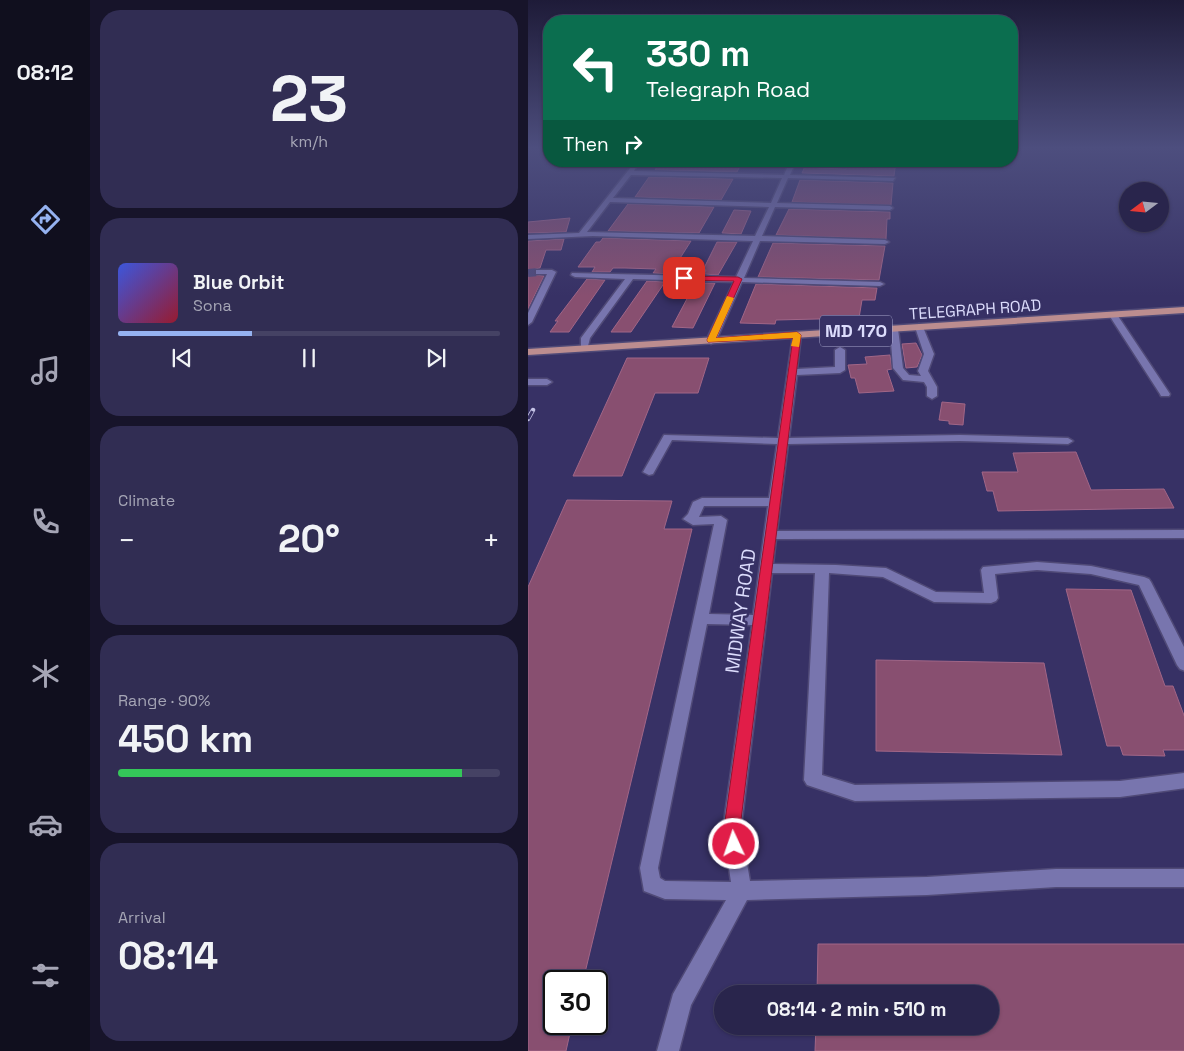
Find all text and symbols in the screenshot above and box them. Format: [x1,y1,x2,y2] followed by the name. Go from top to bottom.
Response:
[646,32,750,76] text: 330 m
[563,35,628,100] icon: left
[270,57,348,140] text: 23
[16,58,74,86] text: 08:12
[646,75,810,103] text: Telegraph Road
[619,130,647,158] icon: right
[290,131,328,152] text: km/h
[563,132,609,157] text: Then
[1119,182,1169,232] north arrow
[1119,182,1169,232] map controls
[28,202,63,237] icon: directions
[663,257,705,299] pin
[670,264,698,292] icon: arrive
[193,270,284,295] text: Blue Orbit
[908,294,1042,325] street label: TELEGRAPH ROAD
[193,295,232,316] text: Sona
[820,316,892,346] road number: MD 170
[168,344,196,372] icon: previous
[295,344,323,372] icon: pause
[422,344,450,372] icon: next
[28,353,63,388] icon: music
[118,490,175,511] text: Climate
[28,504,63,539] icon: phone
[278,515,340,563] text: 20°
[118,522,135,558] text: −
[483,522,500,558] text: +
[719,547,762,675] street label: MIDWAY ROAD
[28,656,63,691] icon: climate
[118,690,210,711] text: Range · 90%
[118,715,253,763] text: 450 km
[28,807,63,842] icon: car
[707,817,759,869] position arrow
[118,907,166,928] text: Arrival
[118,932,218,980] text: 08:14
[28,958,63,993] icon: filters
[543,970,608,1035] speed limit sign: 30
[767,997,946,1022] text: 08:14 · 2 min · 510 m

